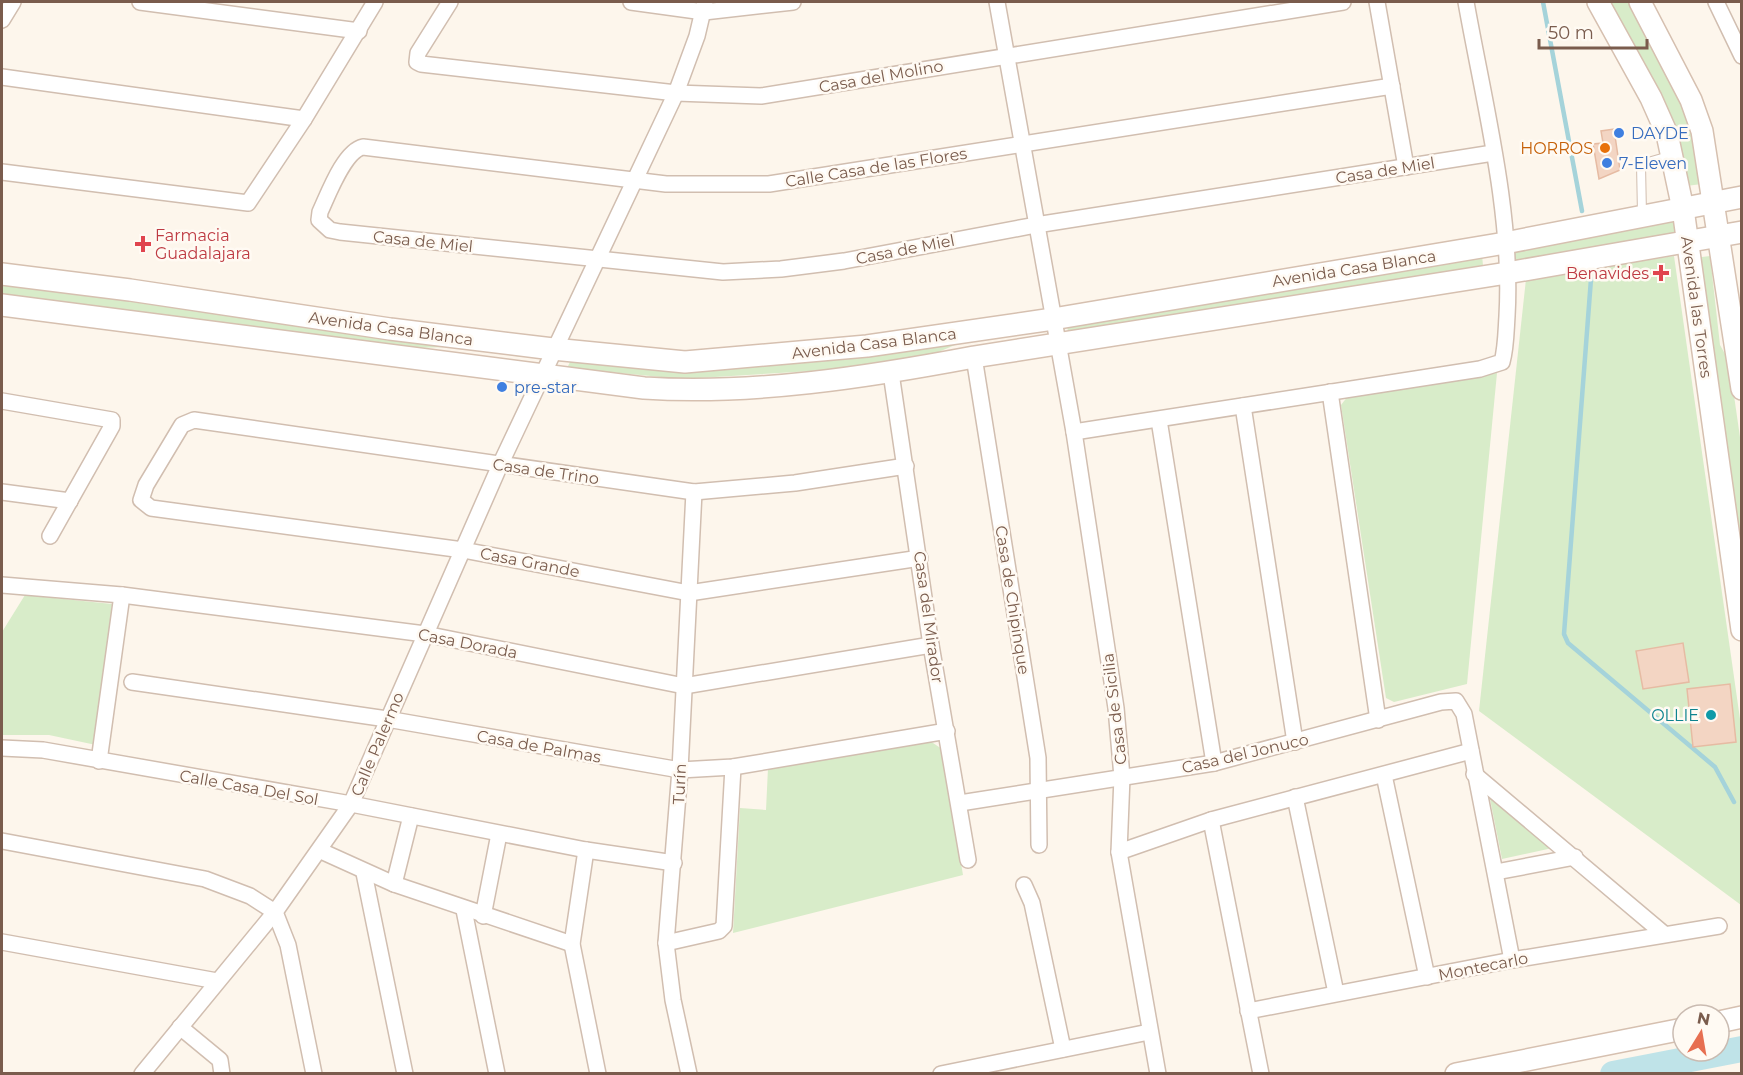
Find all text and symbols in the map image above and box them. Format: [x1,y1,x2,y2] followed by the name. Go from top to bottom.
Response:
[1539,12,1647,50] scale bar
[1548,22,1594,44] text: 50 m
[817,56,945,97] street label: Casa del Molino
[1631,124,1689,143] place label: DAYDE
[1612,126,1626,140] marker: DAYDE
[1520,139,1593,158] place label: HORROS
[1598,141,1612,155] marker: HORROS
[784,144,969,191] street label: Calle Casa de las Flores
[1334,153,1436,188] street label: Casa de Miel
[1619,154,1687,173] place label: 7-Eleven
[1600,156,1614,170] marker: 7-Eleven
[155,226,251,263] place label: Farmacia Guadalajara
[372,227,474,256] street label: Casa de Miel
[854,231,956,268] street label: Casa de Miel
[1677,235,1716,379] street label: Avenida las Torres
[136,237,150,251] marker: Farmacia Guadalajara
[1271,246,1438,291] street label: Avenida Casa Blanca
[1566,264,1649,283] place label: Benavides
[1654,266,1668,280] marker: Benavides
[307,308,474,349] street label: Avenida Casa Blanca
[791,324,958,363] street label: Avenida Casa Blanca
[514,378,577,397] place label: pre-star
[495,380,509,394] marker: pre-star
[492,455,600,488] street label: Casa de Trino
[991,524,1034,676] street label: Casa de Chipinque
[479,544,581,581] street label: Casa Grande
[910,550,947,684] street label: Casa del Mirador
[417,625,519,662] street label: Casa Dorada
[1098,652,1131,766] street label: Casa de Sicilia
[347,689,408,799] street label: Calle Palermo
[1651,706,1699,725] place label: OLLIE
[1704,708,1718,722] marker: OLLIE
[475,726,603,767] street label: Casa de Palmas
[1180,730,1310,777] street label: Casa del Jonuco
[669,763,690,805] street label: Turín
[178,766,320,809] street label: Calle Casa Del Sol
[1437,948,1530,985] street label: Montecarlo
[1671,1003,1731,1063] north arrow
[1696,1008,1712,1029] text: N

